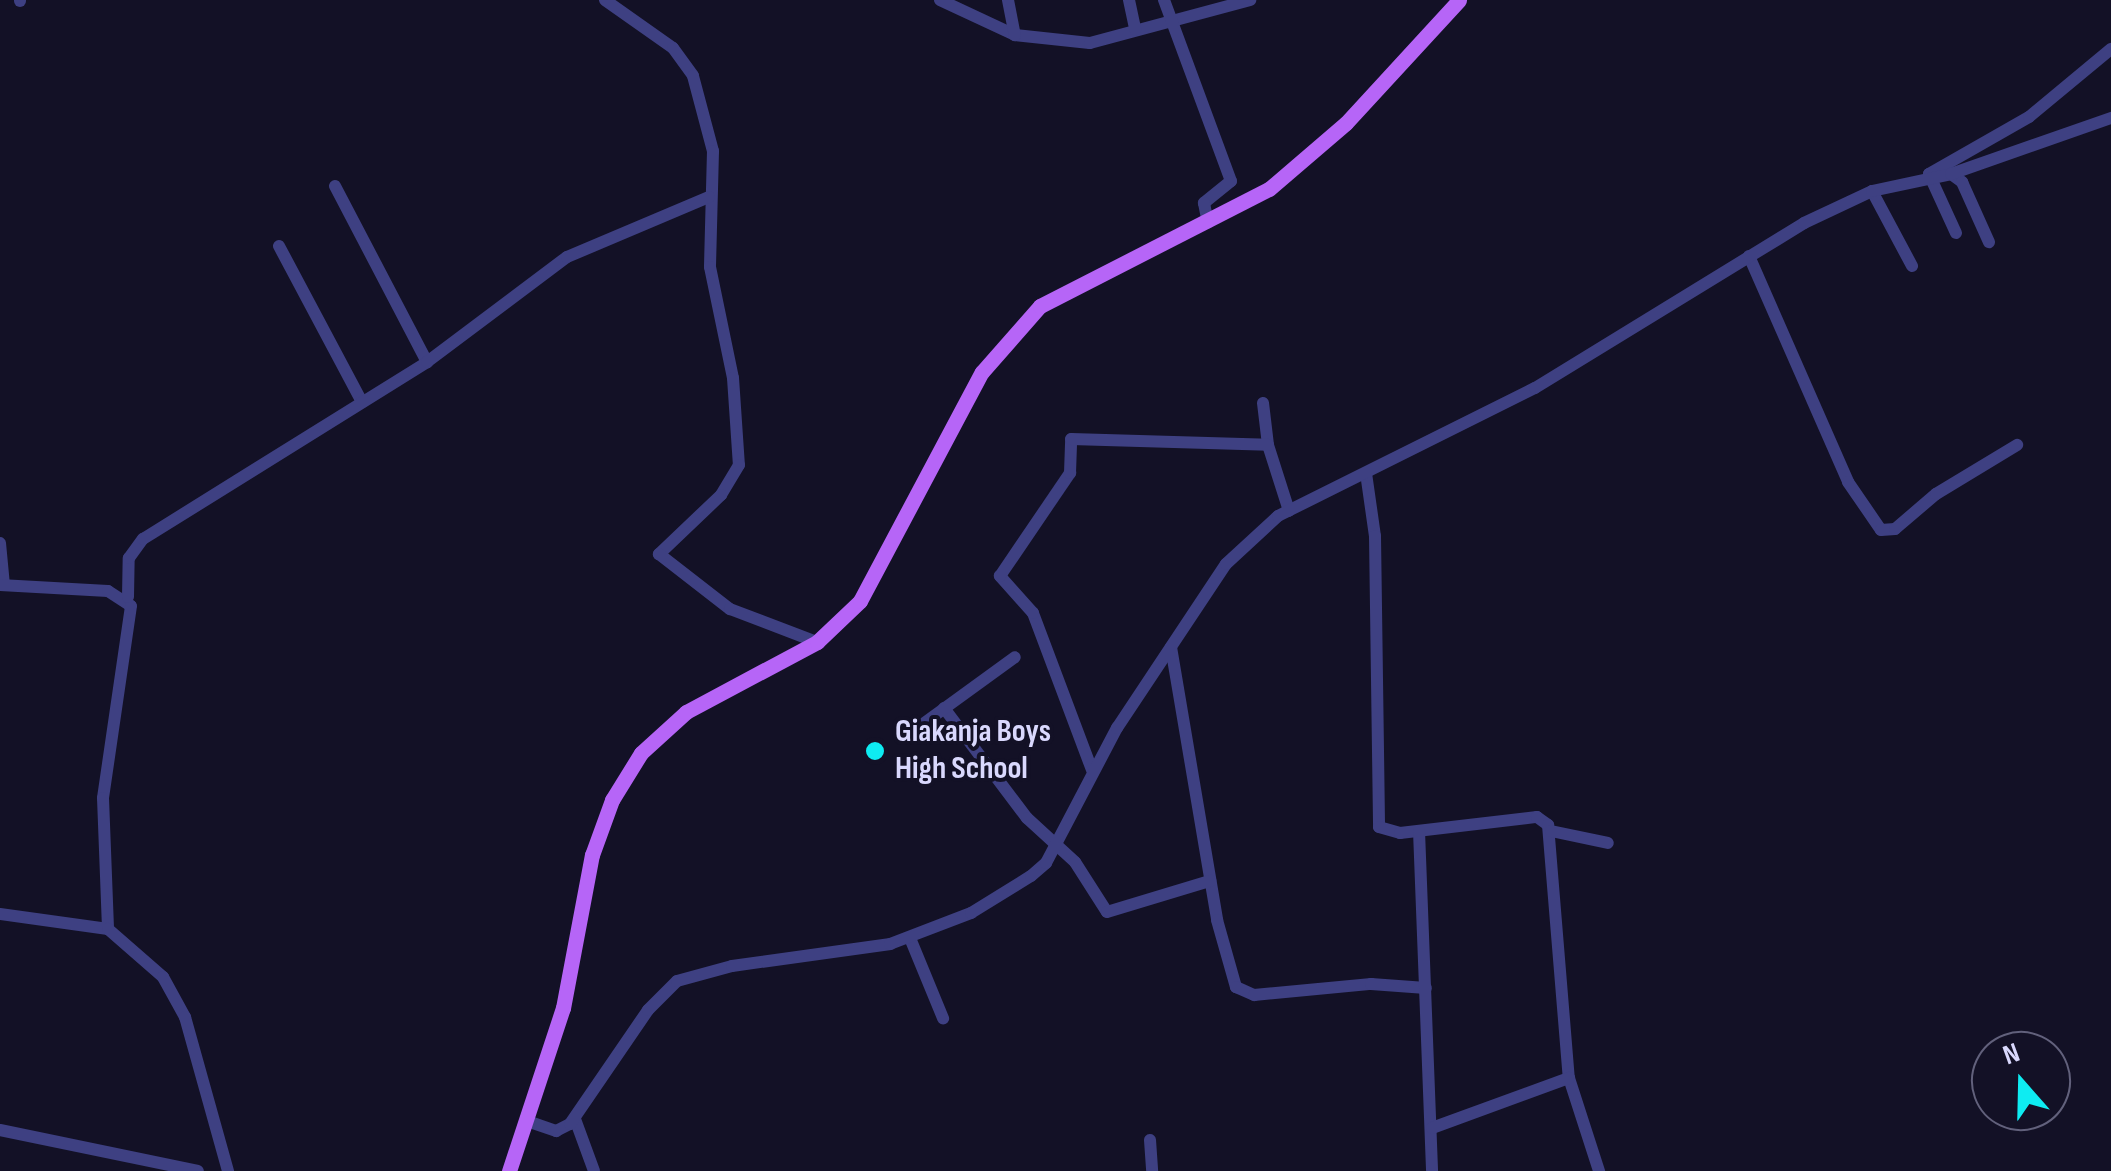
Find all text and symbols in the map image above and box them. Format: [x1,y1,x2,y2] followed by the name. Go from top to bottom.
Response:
[895,714,1051,789] place label: Giakanja Boys High School
[864,740,886,762] marker: Giakanja Boys High School
[1971,1031,2071,1131] north arrow
[1999,1036,2024,1072] text: N

